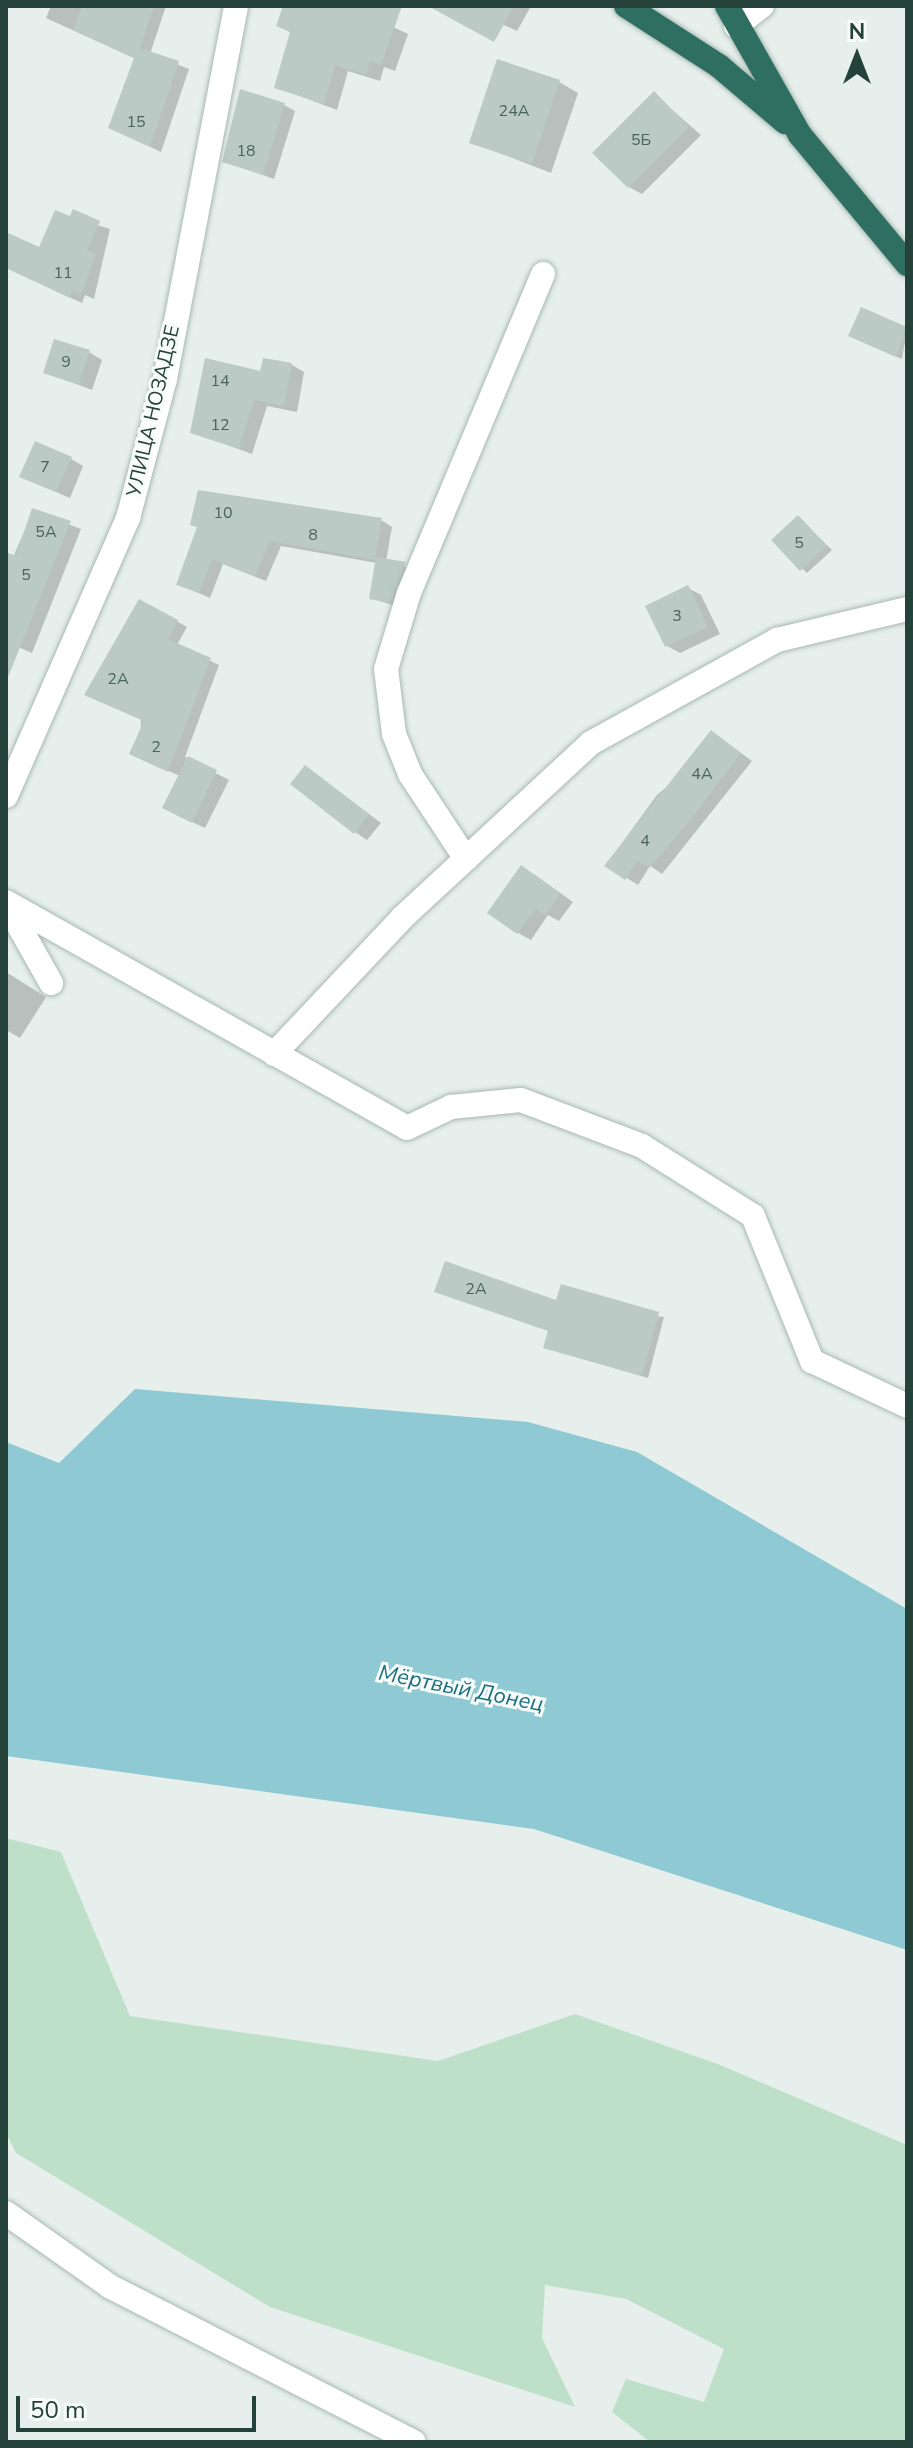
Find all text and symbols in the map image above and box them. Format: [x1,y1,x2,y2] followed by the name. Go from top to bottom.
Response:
[817,16,897,96] north arrow
[849,17,865,47] text: N
[499,101,529,121] house number: 24А
[126,112,146,132] house number: 15
[631,130,651,150] house number: 5Б
[236,141,256,161] house number: 18
[53,263,73,283] house number: 11
[122,323,184,499] street label: УЛИЦА НОЗАДЗЕ
[61,352,71,372] house number: 9
[210,371,230,391] house number: 14
[210,415,230,435] house number: 12
[40,457,50,477] house number: 7
[213,503,233,523] house number: 10
[35,522,57,542] house number: 5А
[308,525,318,545] house number: 8
[794,533,804,553] house number: 5
[21,565,31,585] house number: 5
[672,606,682,626] house number: 3
[107,669,129,689] house number: 2А
[151,737,161,757] house number: 2
[691,764,713,784] house number: 4А
[640,831,650,851] house number: 4
[465,1279,487,1299] house number: 2А
[376,1660,546,1718] water label: Мёртвый Донец
[20,2380,260,2430] scale bar
[30,2394,86,2426] text: 50 m

